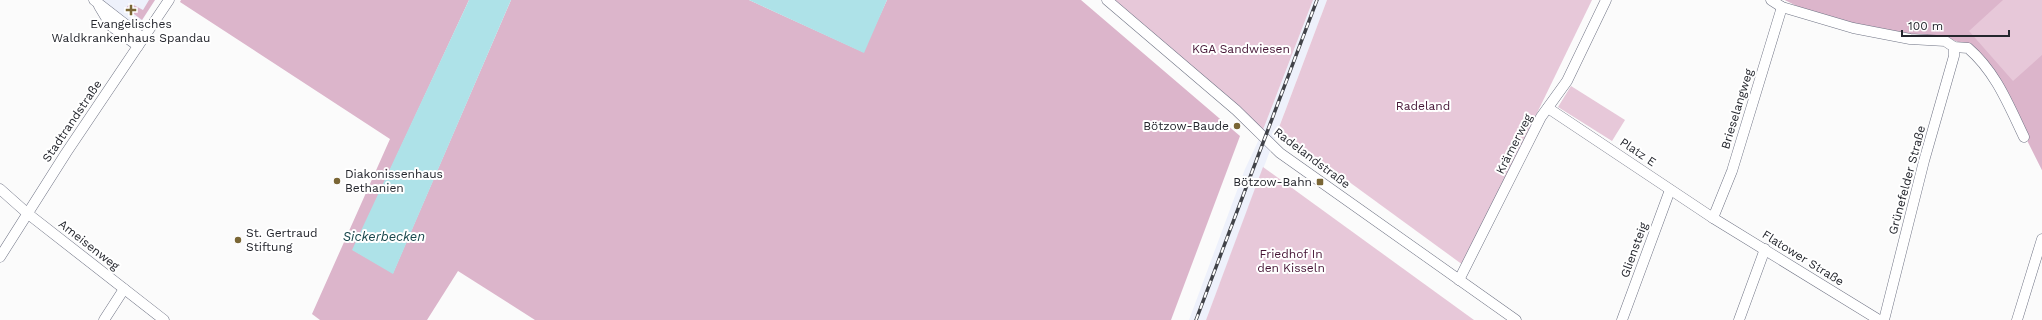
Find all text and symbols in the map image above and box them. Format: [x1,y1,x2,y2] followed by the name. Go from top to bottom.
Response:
[125,4,137,16] marker: Evangelisches Waldkrankenhaus Spandau
[1902,12,2009,38] scale bar
[52,17,210,45] place label: Evangelisches Waldkrankenhaus Spandau
[1908,19,1943,33] text: 100 m
[1192,42,1290,56] park label: KGA Sandwiesen
[1718,66,1756,151] street label: Brieselangweg
[39,77,105,165] street label: Stadtrandstraße
[1396,99,1450,113] park label: Radeland
[1493,111,1535,176] street label: Krämerweg
[1143,119,1229,133] place label: Bötzow-Baude
[1232,121,1242,131] marker: Bötzow-Baude
[1886,124,1928,236] street label: Grünefelder Straße
[1271,125,1353,191] street label: Radelandstraße
[1617,135,1659,169] street label: Platz E
[345,167,443,195] place label: Diakonissenhaus Bethanien
[1233,175,1312,189] place label: Bötzow-Bahn
[332,176,342,186] marker: Diakonissenhaus Bethanien
[1315,177,1325,187] marker: Bötzow-Bahn
[56,217,123,273] street label: Ameisenweg
[1618,220,1651,280] street label: Gliensteig
[246,226,318,254] place label: St. Gertraud Stiftung
[1760,227,1846,289] street label: Flatower Straße
[343,229,425,244] water label: Sickerbecken
[233,235,243,245] marker: St. Gertraud Stiftung
[1257,247,1325,275] park label: Friedhof In den Kisseln

